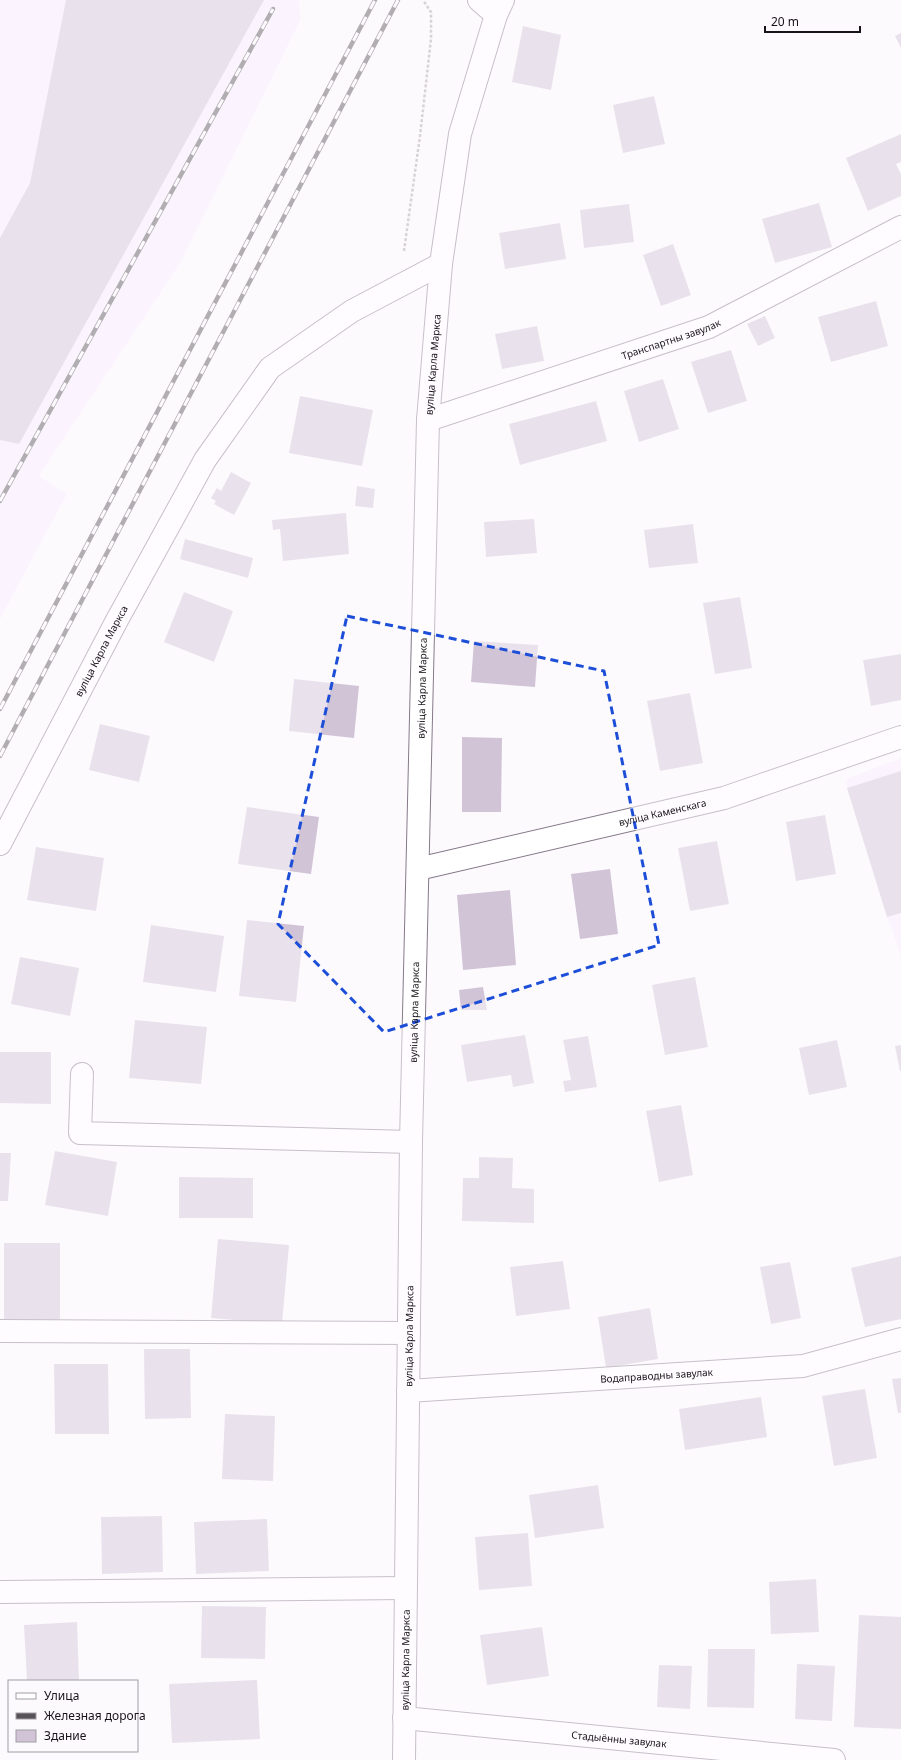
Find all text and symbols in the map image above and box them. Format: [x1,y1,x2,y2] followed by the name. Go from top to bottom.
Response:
[765,8,860,34] scale bar
[771,13,799,30] text: 20 m
[421,313,444,415] street label: вуліца Карла Маркса
[619,315,723,363] street label: Транспартны завулак
[71,603,131,699] street label: вуліца Карла Маркса
[413,637,430,739] street label: вуліца Карла Маркса
[617,795,708,829] street label: вуліца Каменскага
[406,961,422,1063] street label: вуліца Карла Маркса
[401,1285,416,1387] street label: вуліца Карла Маркса
[600,1365,714,1386] street label: Водаправодны завулак
[398,1609,413,1711] street label: вуліца Карла Маркса
[8,1680,138,1752] legend
[44,1687,79,1704] text: Улица
[44,1707,146,1724] text: Железная дорога
[44,1727,87,1744] text: Здание
[571,1727,668,1751] street label: Стадыённы завулак

